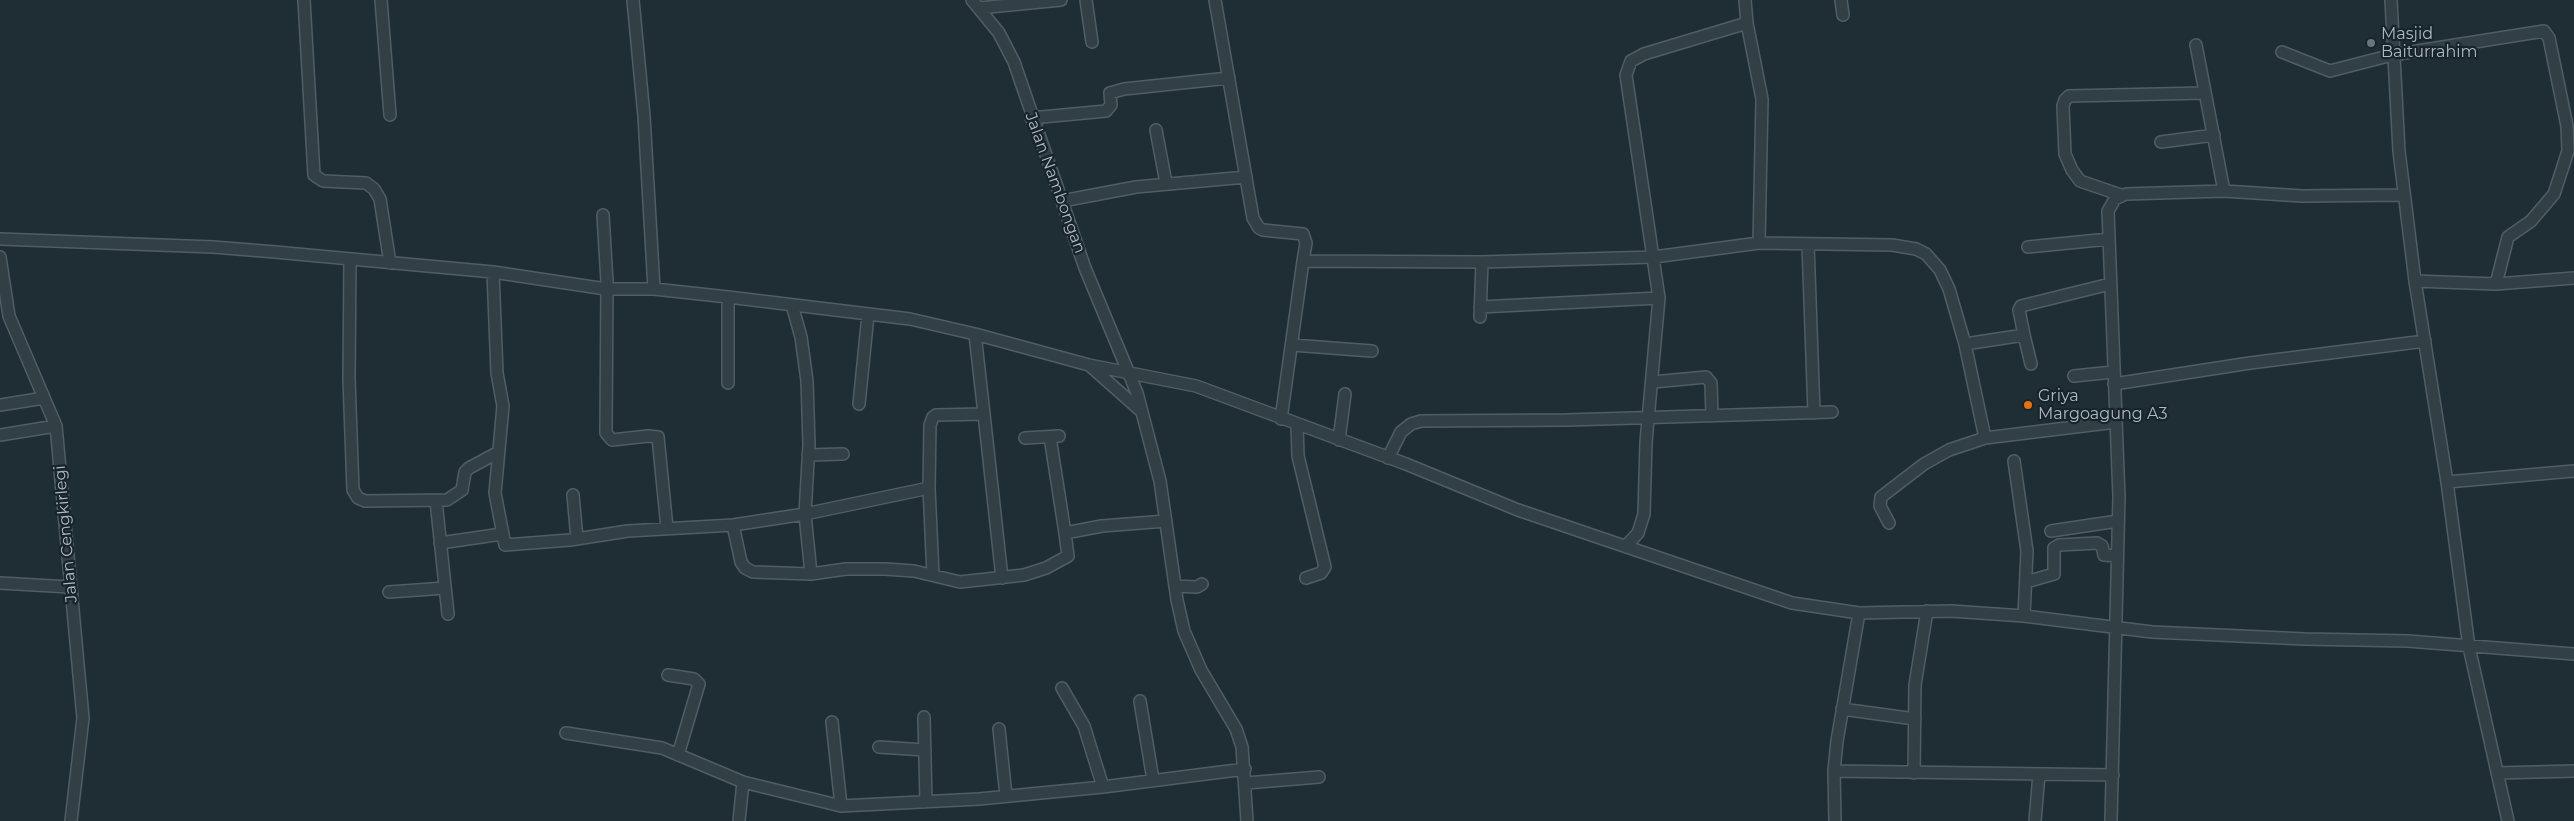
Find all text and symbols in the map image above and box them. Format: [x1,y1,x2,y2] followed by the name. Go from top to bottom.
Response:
[2381,24,2478,62] place label: Masjid Baiturrahim
[2365,37,2377,49] marker: Masjid Baiturrahim
[1021,110,1089,256] street label: Jalan Nambongan
[2038,386,2168,424] place label: Griya Margoagung A3
[2022,399,2034,411] marker: Griya Margoagung A3
[50,464,82,604] street label: Jalan Cengkirlegi

